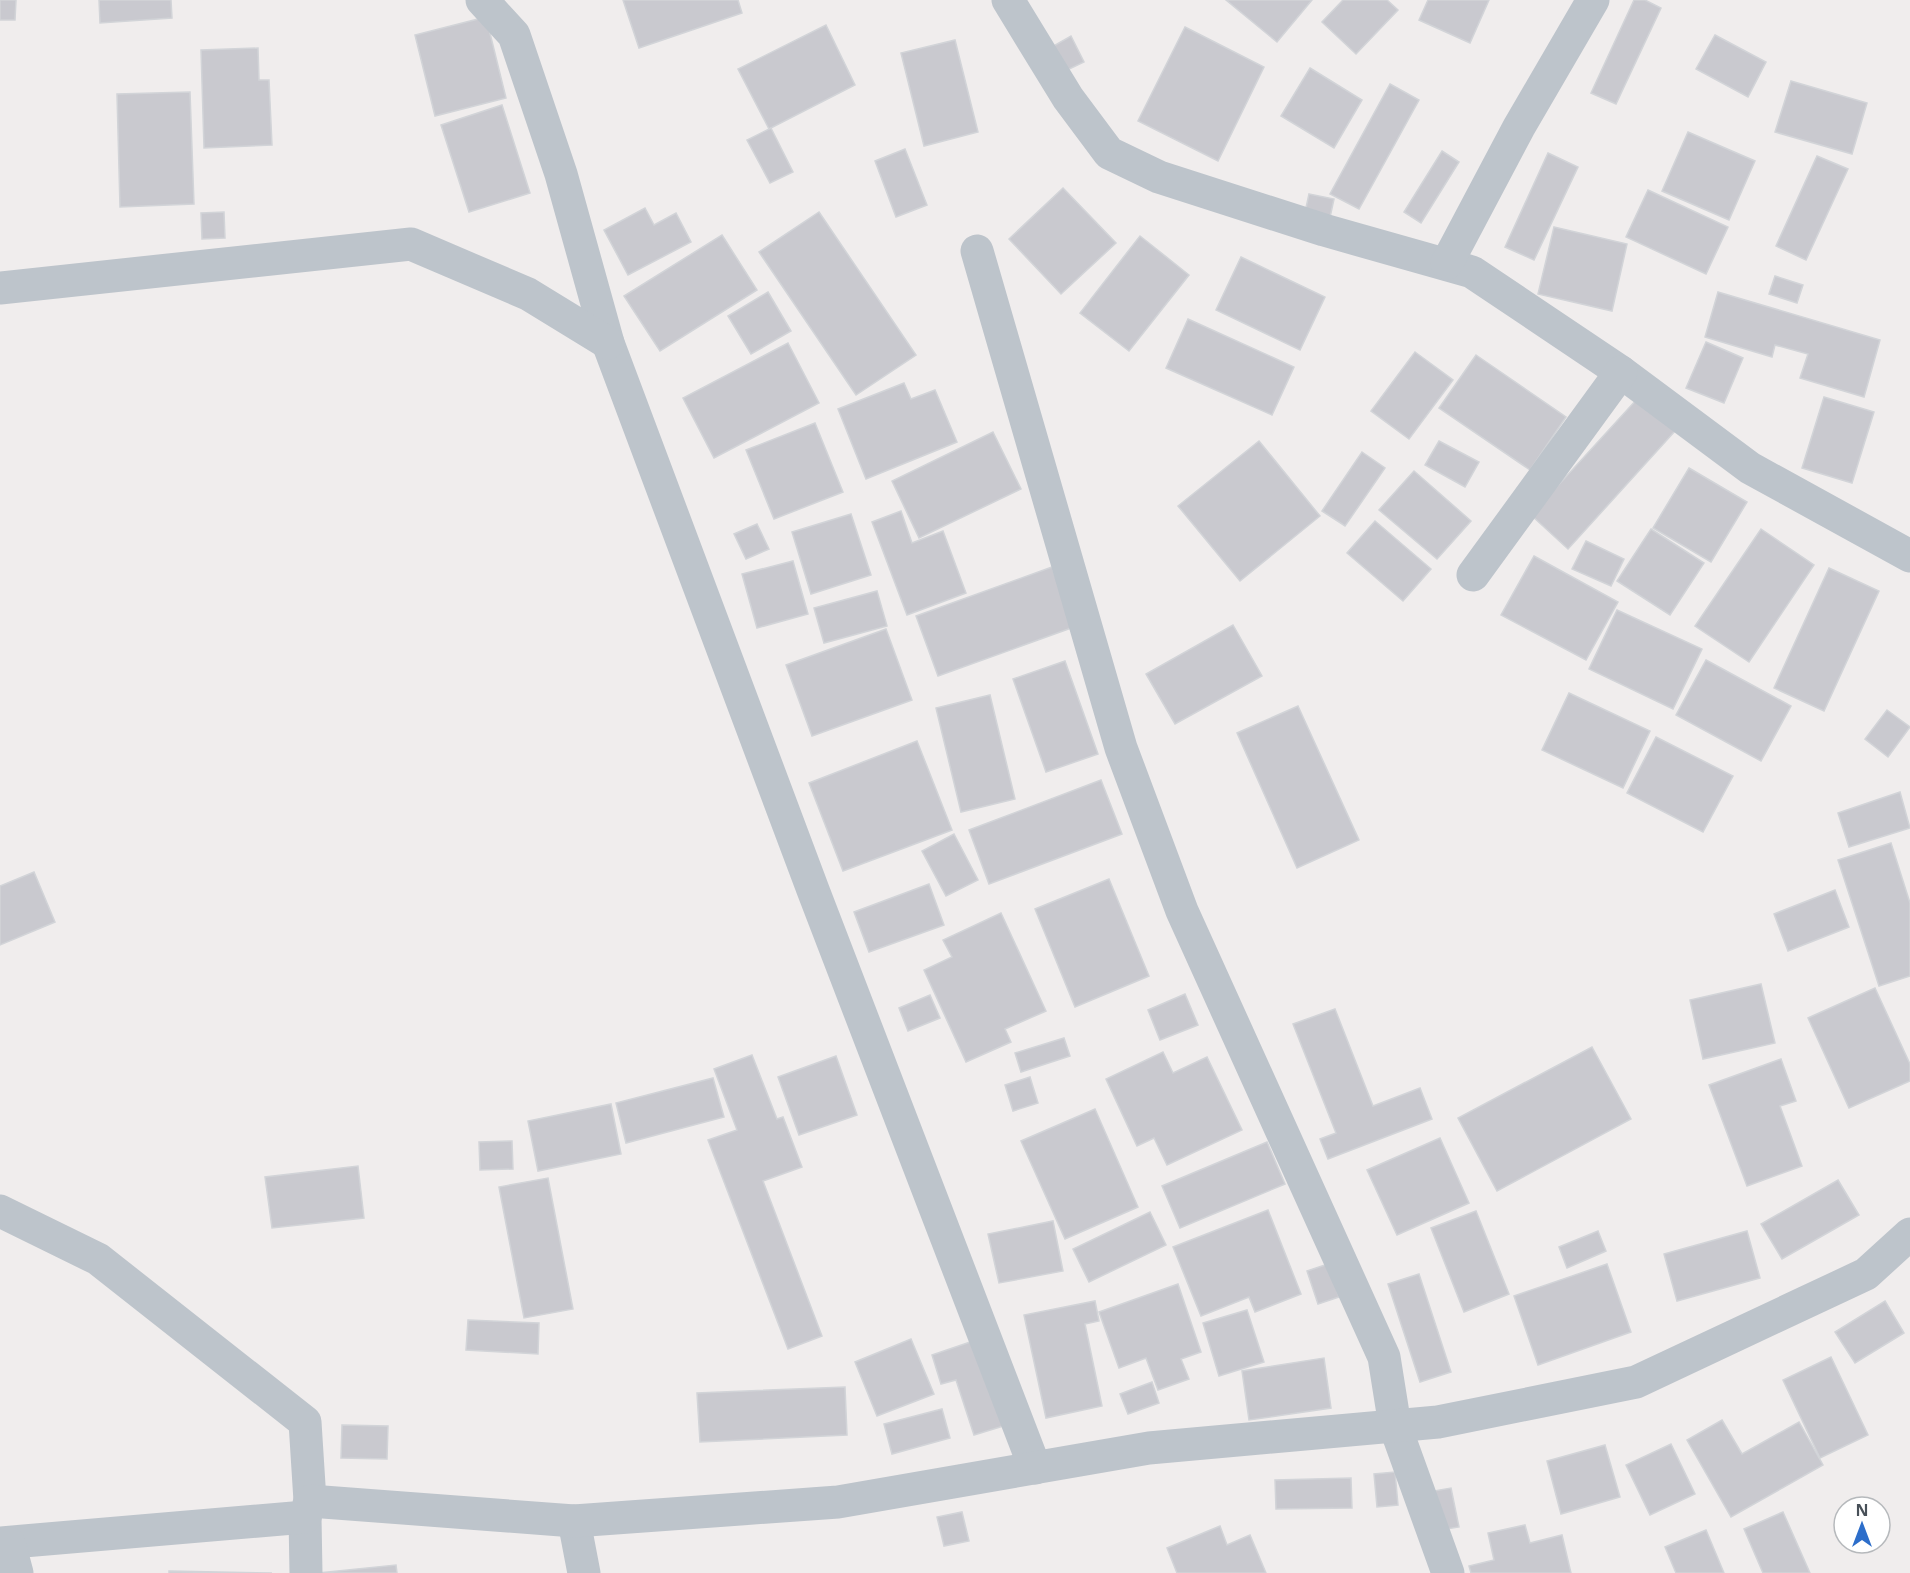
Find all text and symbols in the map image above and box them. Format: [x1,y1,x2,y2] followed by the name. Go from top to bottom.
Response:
[1832,1495,1892,1555] north arrow
[1855,1499,1869,1521] text: N

